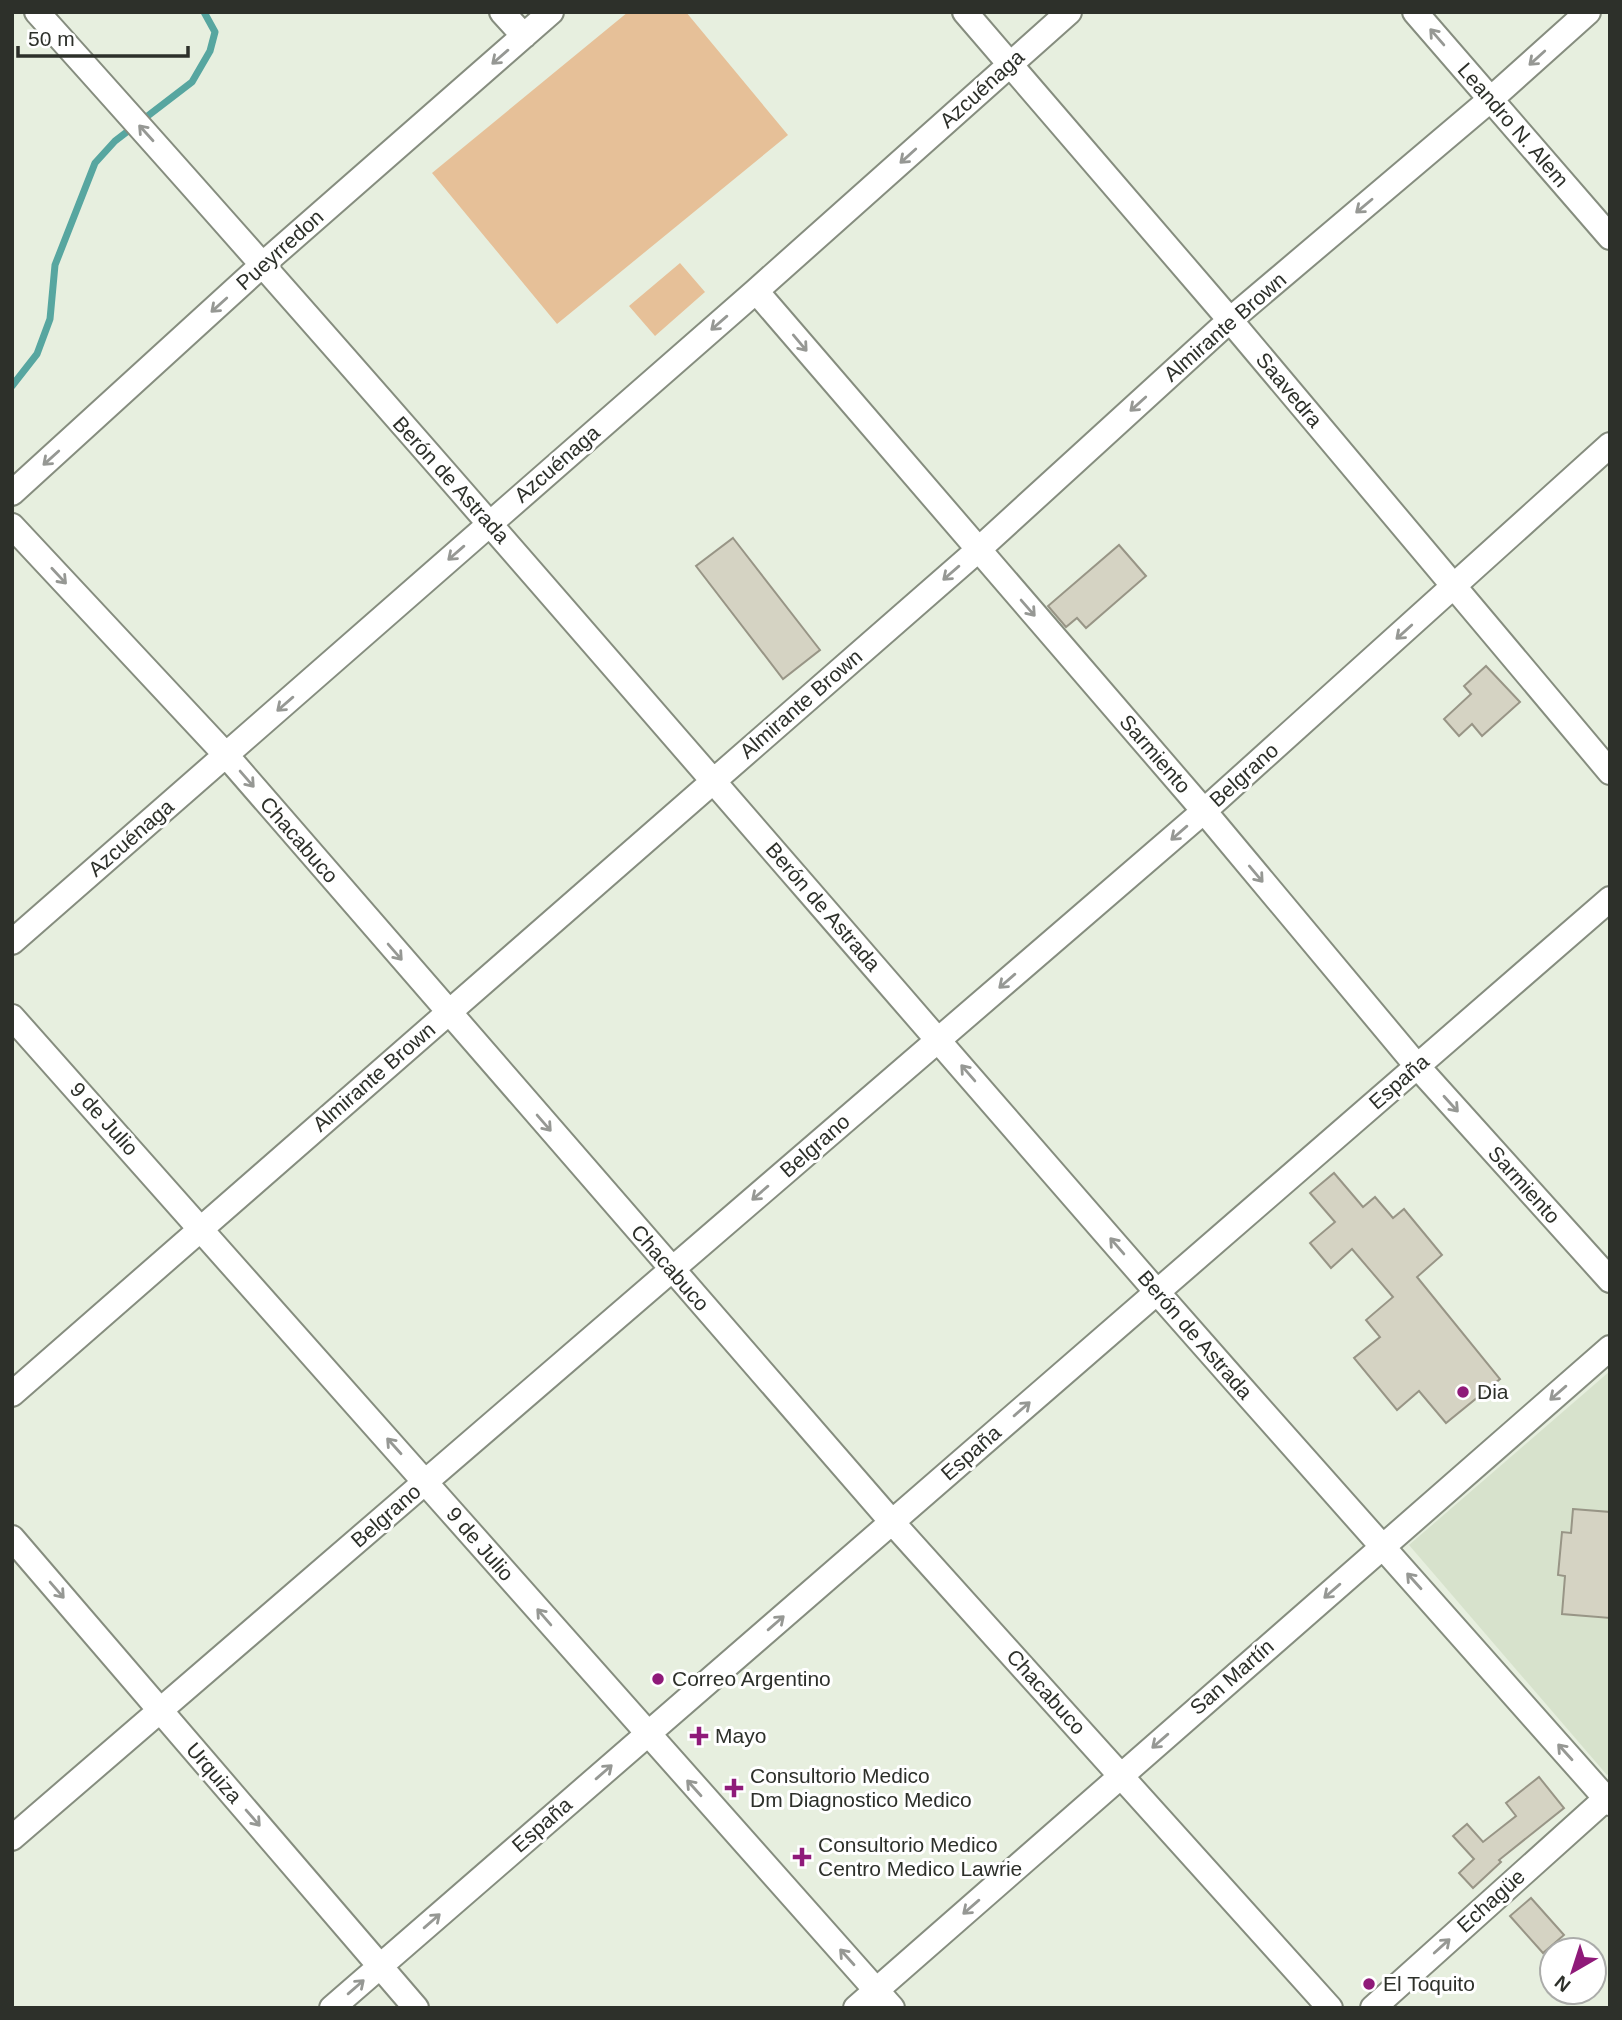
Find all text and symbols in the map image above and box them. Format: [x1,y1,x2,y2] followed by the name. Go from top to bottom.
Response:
[18,14,187,58] scale bar
[28,27,75,50] text: 50 m
[1429,29,1445,47] one-way arrow
[935,45,1029,132] street label: Azcuénaga
[491,49,509,65] one-way arrow
[1528,50,1546,66] one-way arrow
[1453,58,1573,191] street label: Leandro N. Alem
[138,124,154,142] one-way arrow
[900,147,917,164] one-way arrow
[1356,198,1374,214] one-way arrow
[232,205,328,295] street label: Pueyrredon
[1159,267,1290,386] street label: Almirante Brown
[211,296,228,313] one-way arrow
[711,315,729,331] one-way arrow
[792,333,808,351] one-way arrow
[1252,348,1327,432] street label: Saavedra
[1130,396,1147,413] one-way arrow
[389,412,514,548] street label: Berón de Astrada
[509,420,604,507] street label: Azcuénaga
[42,450,60,466] one-way arrow
[447,545,465,561] one-way arrow
[942,565,960,581] one-way arrow
[50,567,67,584] one-way arrow
[1020,599,1036,617] one-way arrow
[1395,624,1413,640] one-way arrow
[735,644,866,763] street label: Almirante Brown
[277,695,294,712] one-way arrow
[1115,710,1195,797] street label: Sarmiento
[1205,738,1283,811] street label: Belgrano
[239,770,255,788] one-way arrow
[256,792,343,887] street label: Chacabuco
[83,794,178,881] street label: Azcuénaga
[1171,825,1189,840] one-way arrow
[761,838,885,976] street label: Berón de Astrada
[1249,864,1264,882] one-way arrow
[387,942,403,960] one-way arrow
[998,973,1016,989] one-way arrow
[308,1017,439,1136] street label: Almirante Brown
[1364,1049,1433,1114] street label: España
[960,1065,976,1083] one-way arrow
[66,1078,143,1160] street label: 9 de Julio
[1442,1095,1459,1112] one-way arrow
[775,1109,854,1182] street label: Belgrano
[536,1114,552,1132] one-way arrow
[1484,1141,1565,1228] street label: Sarmiento
[752,1185,770,1201] one-way arrow
[627,1220,714,1315] street label: Chacabuco
[1109,1237,1125,1255] one-way arrow
[1133,1266,1257,1404] street label: Berón de Astrada
[1477,1380,1509,1403] place label: Dia
[1455,1384,1471,1400] marker: Dia
[1550,1385,1568,1401] one-way arrow
[1012,1401,1030,1417] one-way arrow
[936,1420,1005,1485] street label: España
[386,1437,402,1455] one-way arrow
[346,1479,425,1552] street label: Belgrano
[442,1502,519,1585] street label: 9 de Julio
[1406,1573,1422,1591] one-way arrow
[49,1580,65,1598] one-way arrow
[1323,1583,1341,1599] one-way arrow
[536,1608,552,1626] one-way arrow
[766,1615,784,1631] one-way arrow
[1185,1634,1278,1719] street label: San Martín
[1002,1644,1090,1739] street label: Chacabuco
[672,1667,831,1690] place label: Correo Argentino
[650,1671,666,1687] marker: Correo Argentino
[715,1724,766,1747] place label: Mayo
[689,1726,709,1746] marker: Mayo
[1152,1732,1169,1749] one-way arrow
[182,1738,247,1808] street label: Urquiza
[1557,1743,1573,1761] one-way arrow
[595,1764,613,1780] one-way arrow
[750,1764,972,1811] place label: Consultorio Medico Dm Diagnostico Medico
[724,1778,744,1798] marker: Consultorio Medico Dm Diagnostico Medico
[686,1780,703,1797] one-way arrow
[507,1792,576,1857] street label: España
[245,1809,261,1827] one-way arrow
[818,1833,1022,1880] place label: Consultorio Medico Centro Medico Lawrie
[792,1847,812,1867] marker: Consultorio Medico Centro Medico Lawrie
[1452,1864,1529,1937] street label: Echagüe
[962,1899,980,1915] one-way arrow
[423,1913,441,1929] one-way arrow
[1538,1936,1608,2006] north arrow
[1433,1937,1450,1954] one-way arrow
[838,1949,855,1966] one-way arrow
[1551,1971,1575,1996] text: N
[1383,1972,1475,1995] place label: El Toquito
[1361,1976,1377,1992] marker: El Toquito
[347,1978,364,1995] one-way arrow

